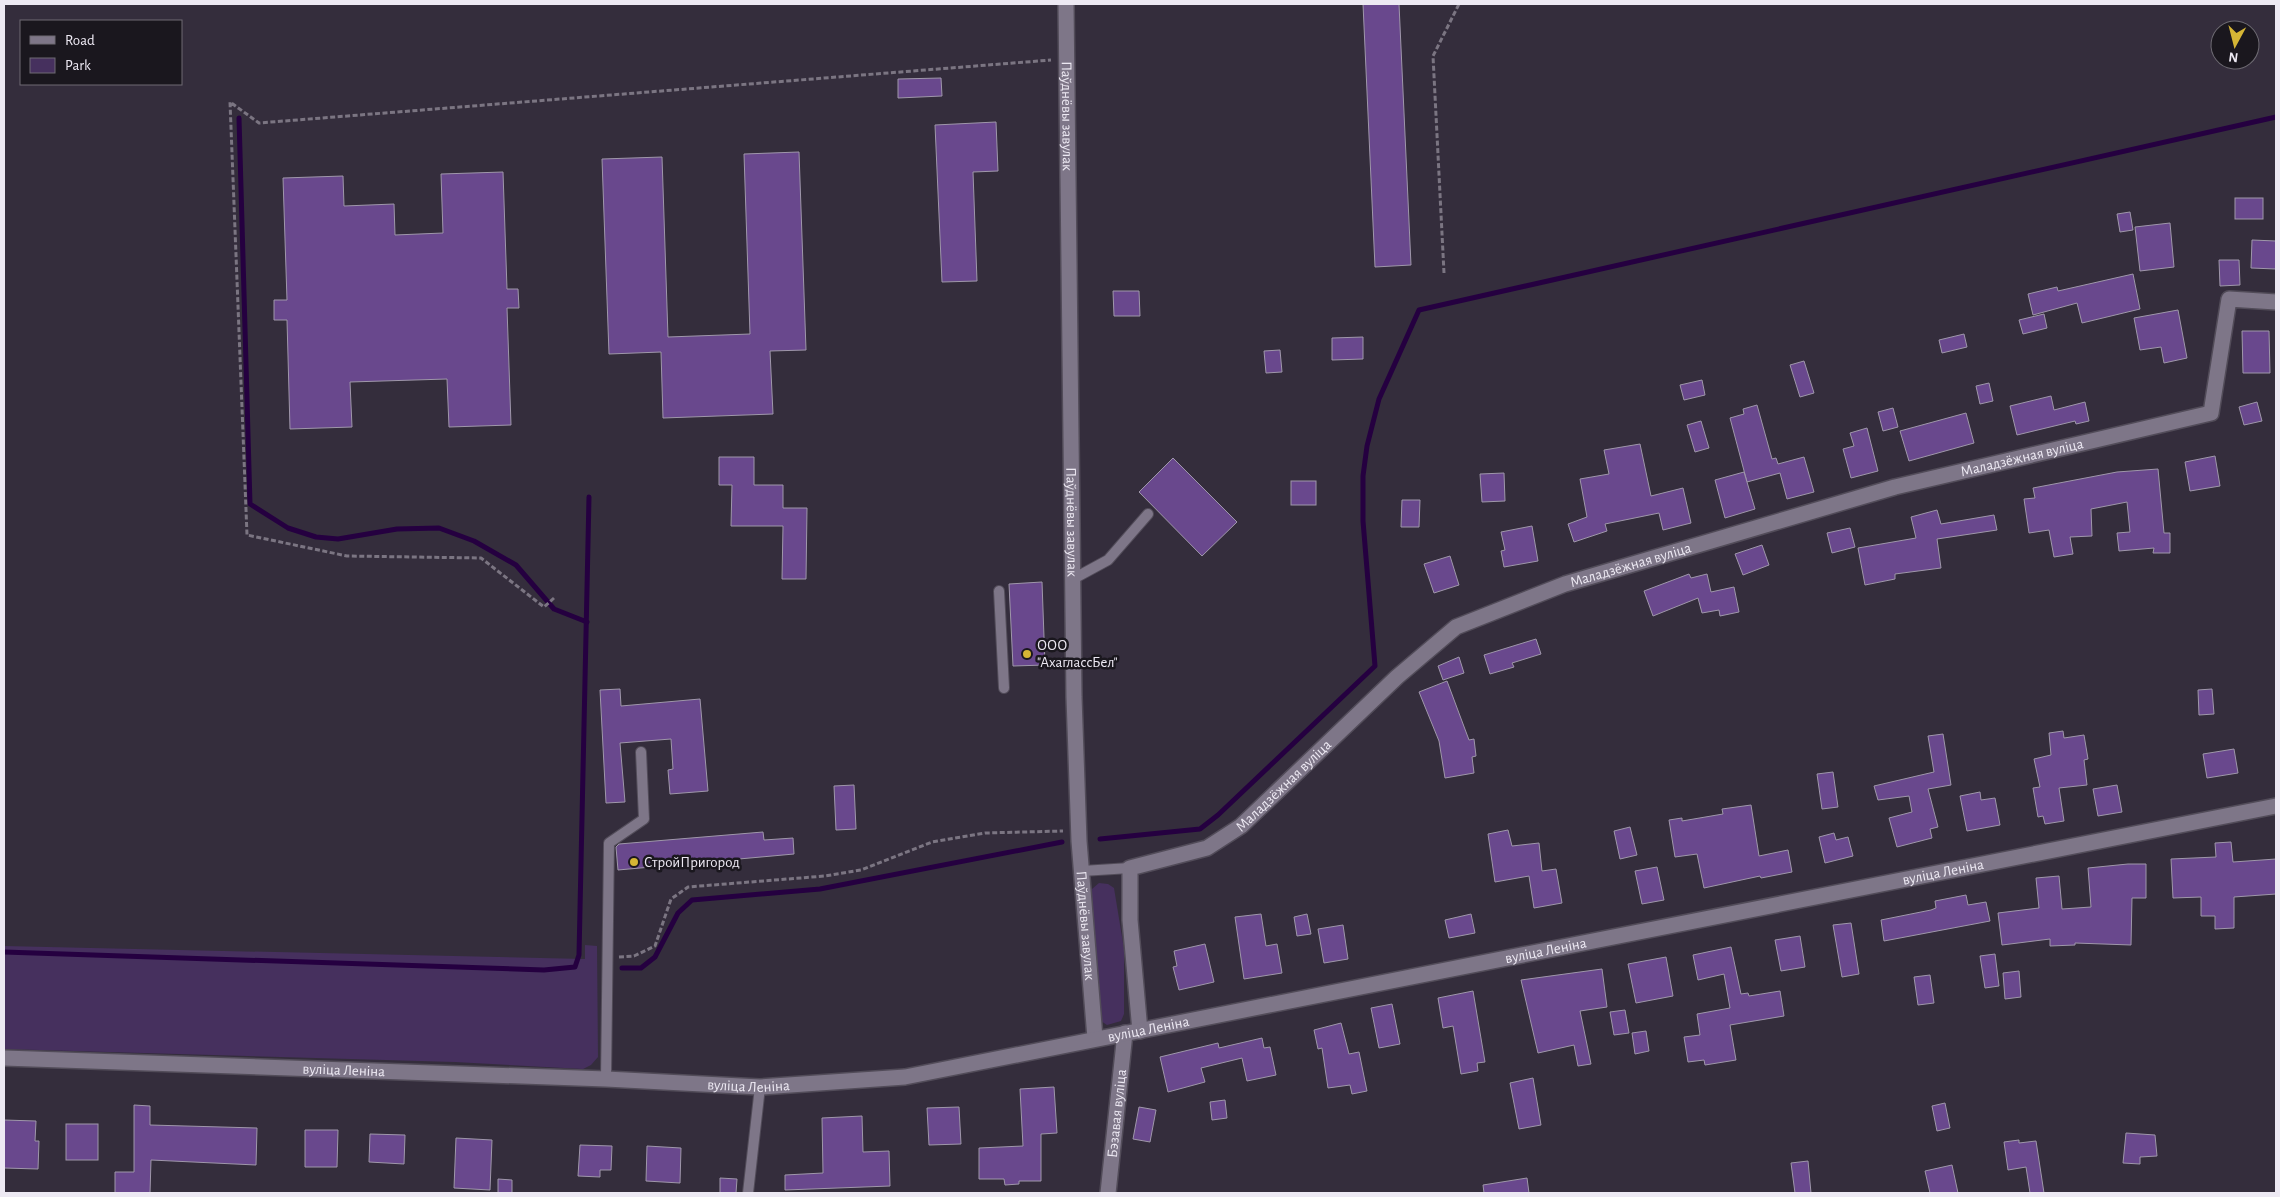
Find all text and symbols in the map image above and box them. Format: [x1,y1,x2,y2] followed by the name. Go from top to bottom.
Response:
[20,20,182,85] legend
[2210,20,2260,70] north arrow
[65,33,95,48] text: Road
[2228,49,2239,64] text: N
[65,58,91,73] text: Park
[1059,61,1075,171] street label: Паўднёвы завулак
[1959,436,2085,479] street label: Маладзёжная вуліца
[1064,467,1080,577] street label: Паўднёвы завулак
[1568,540,1693,590] street label: Маладзёжная вуліца
[1037,638,1118,670] place label: ООО "АхаглассБел"
[1021,648,1033,660] marker: ООО "АхаглассБел"
[1233,737,1334,834] street label: Маладзёжная вуліца
[644,855,740,870] place label: СтройПригород
[628,856,640,868] marker: СтройПригород
[1901,856,1985,887] street label: вуліца Леніна
[1074,870,1098,981] street label: Паўднёвы завулак
[1504,935,1588,966] street label: вуліца Леніна
[1106,1013,1191,1044] street label: вуліца Леніна
[302,1061,385,1079] street label: вуліца Леніна
[1104,1068,1129,1159] street label: Бэзавая вуліца
[707,1077,790,1095] street label: вуліца Леніна

